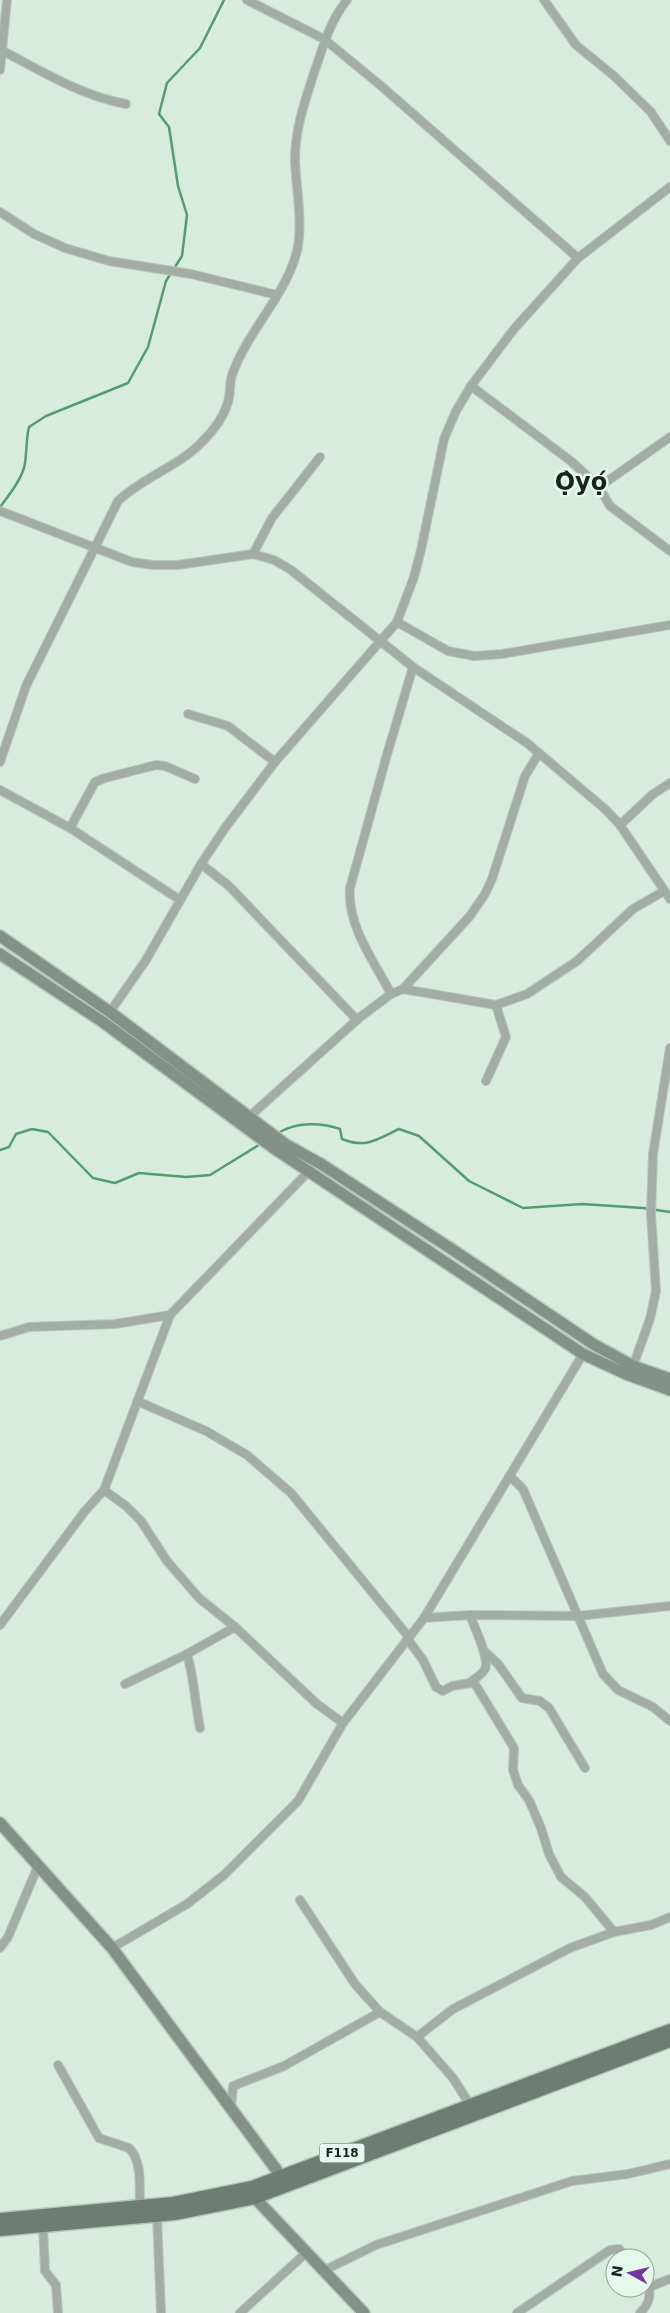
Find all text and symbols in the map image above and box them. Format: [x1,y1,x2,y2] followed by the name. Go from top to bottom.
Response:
[555,468,607,496] district label: Ọ̀yọ́
[320,2144,364,2162] road number: F118
[605,2248,655,2298] north arrow
[608,2264,626,2278] text: N

